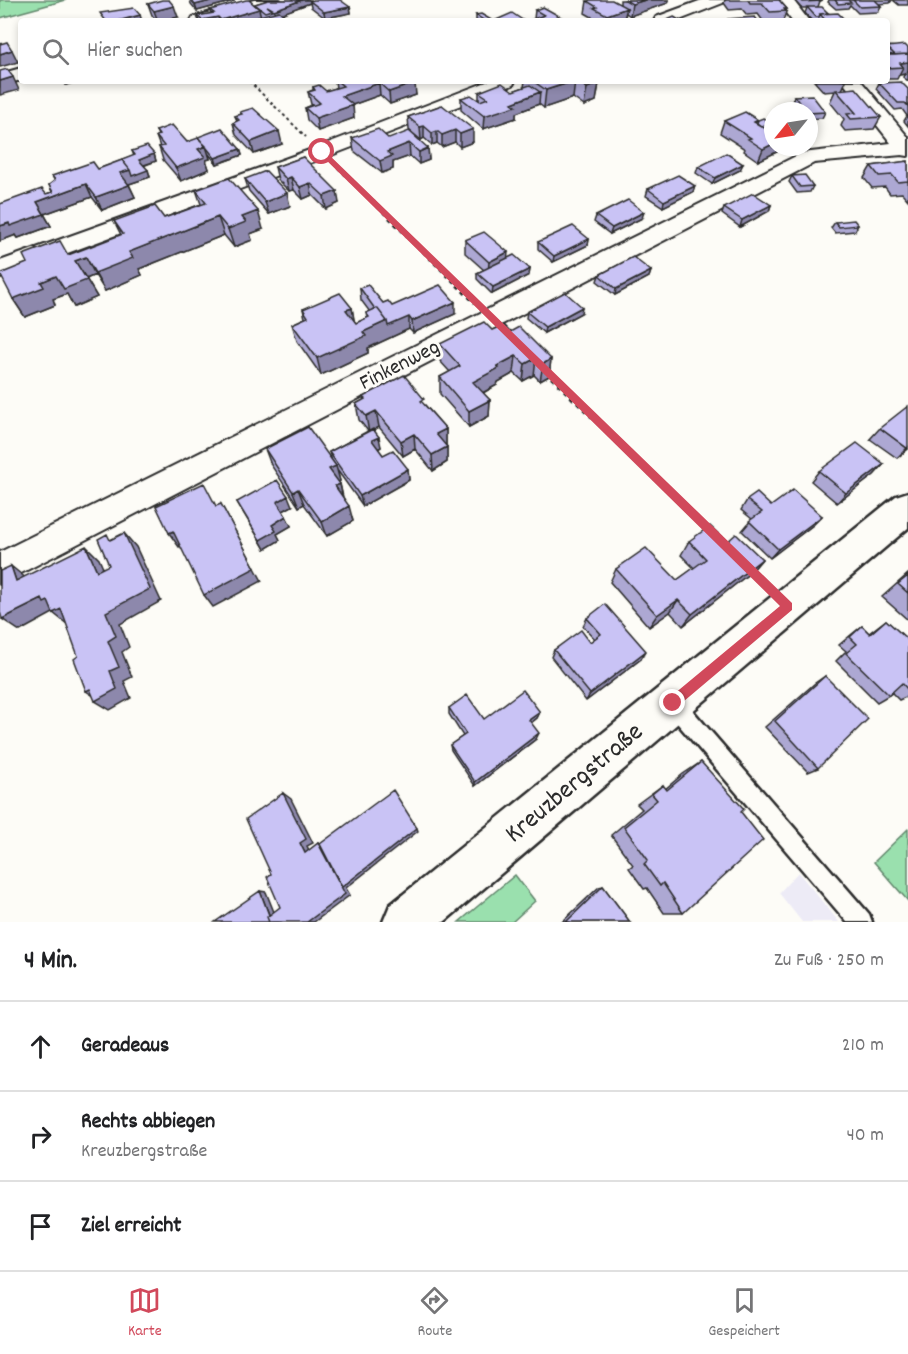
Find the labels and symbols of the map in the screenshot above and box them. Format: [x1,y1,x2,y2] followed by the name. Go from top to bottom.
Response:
[764,102,818,156] north arrow
[308,138,334,164] route start
[354,333,446,399] street label: Finkenweg
[659,689,685,715] route end
[497,714,653,854] street label: Kreuzbergstraße

